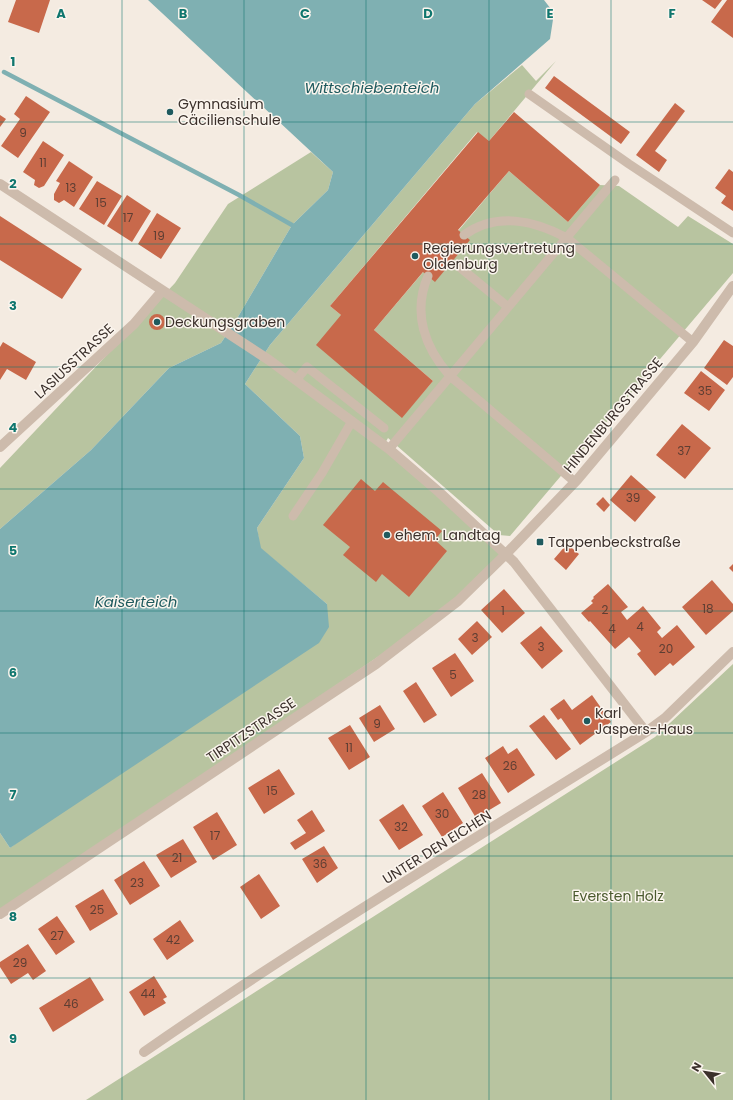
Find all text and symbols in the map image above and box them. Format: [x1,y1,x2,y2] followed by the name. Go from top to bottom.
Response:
[56,4,66,23] text: A
[179,4,188,23] text: B
[300,4,310,23] text: C
[423,4,433,23] text: D
[546,4,554,23] text: E
[668,4,676,23] text: F
[11,52,15,71] text: 1
[305,77,439,98] water label: Wittschiebenteich
[178,94,281,130] place label: Gymnasium Cäcilienschule
[165,107,175,117] marker: Gymnasium Cäcilienschule
[19,124,27,141] house number: 9
[39,154,47,171] house number: 11
[9,174,17,193] text: 2
[66,179,76,196] house number: 13
[95,194,107,211] house number: 15
[123,209,134,226] house number: 17
[153,227,165,244] house number: 19
[423,238,575,274] place label: Regierungsvertretung Oldenburg
[410,251,420,261] marker: Regierungsvertretung Oldenburg
[9,296,17,315] text: 3
[165,312,285,332] place label: Deckungsgraben
[152,317,162,327] marker: Deckungsgraben
[30,319,118,403] street label: LASIUSSTRASSE
[559,353,667,477] street label: HINDENBURGSTRASSE
[698,382,712,399] house number: 35
[9,418,18,437] text: 4
[677,442,691,459] house number: 37
[626,489,640,506] house number: 39
[395,525,500,545] place label: ehem. Landtag
[382,530,392,540] marker: ehem. Landtag
[548,532,681,552] place label: Tappenbeckstraße
[535,537,545,547] marker: Tappenbeckstraße
[9,541,17,560] text: 5
[95,591,177,612] water label: Kaiserteich
[702,600,714,617] house number: 18
[602,601,609,618] house number: 2
[501,602,505,619] house number: 1
[636,618,644,635] house number: 4
[608,620,616,637] house number: 4
[471,629,479,646] house number: 3
[537,638,545,655] house number: 3
[659,640,673,657] house number: 20
[9,663,17,682] text: 6
[449,666,457,683] house number: 5
[202,693,300,767] street label: TIRPITZSTRASSE
[595,703,693,739] place label: Karl Jaspers-Haus
[373,715,381,732] house number: 9
[582,716,592,726] marker: Karl Jaspers-Haus
[345,739,353,756] house number: 11
[503,757,517,774] house number: 26
[266,782,278,799] house number: 15
[10,785,17,804] text: 7
[472,786,486,803] house number: 28
[379,805,495,889] street label: UNTER DEN EICHEN
[435,805,449,822] house number: 30
[394,818,408,835] house number: 32
[210,827,221,844] house number: 17
[172,849,182,866] house number: 21
[313,855,327,872] house number: 36
[130,874,144,891] house number: 23
[572,886,664,906] park label: Eversten Holz
[90,901,104,918] house number: 25
[9,907,17,926] text: 8
[50,927,64,944] house number: 27
[166,931,180,948] house number: 42
[13,954,27,971] house number: 29
[140,985,156,1002] house number: 44
[63,995,79,1012] house number: 46
[9,1029,17,1048] text: 9
[685,1052,725,1092] north arrow
[687,1059,705,1075] text: N

